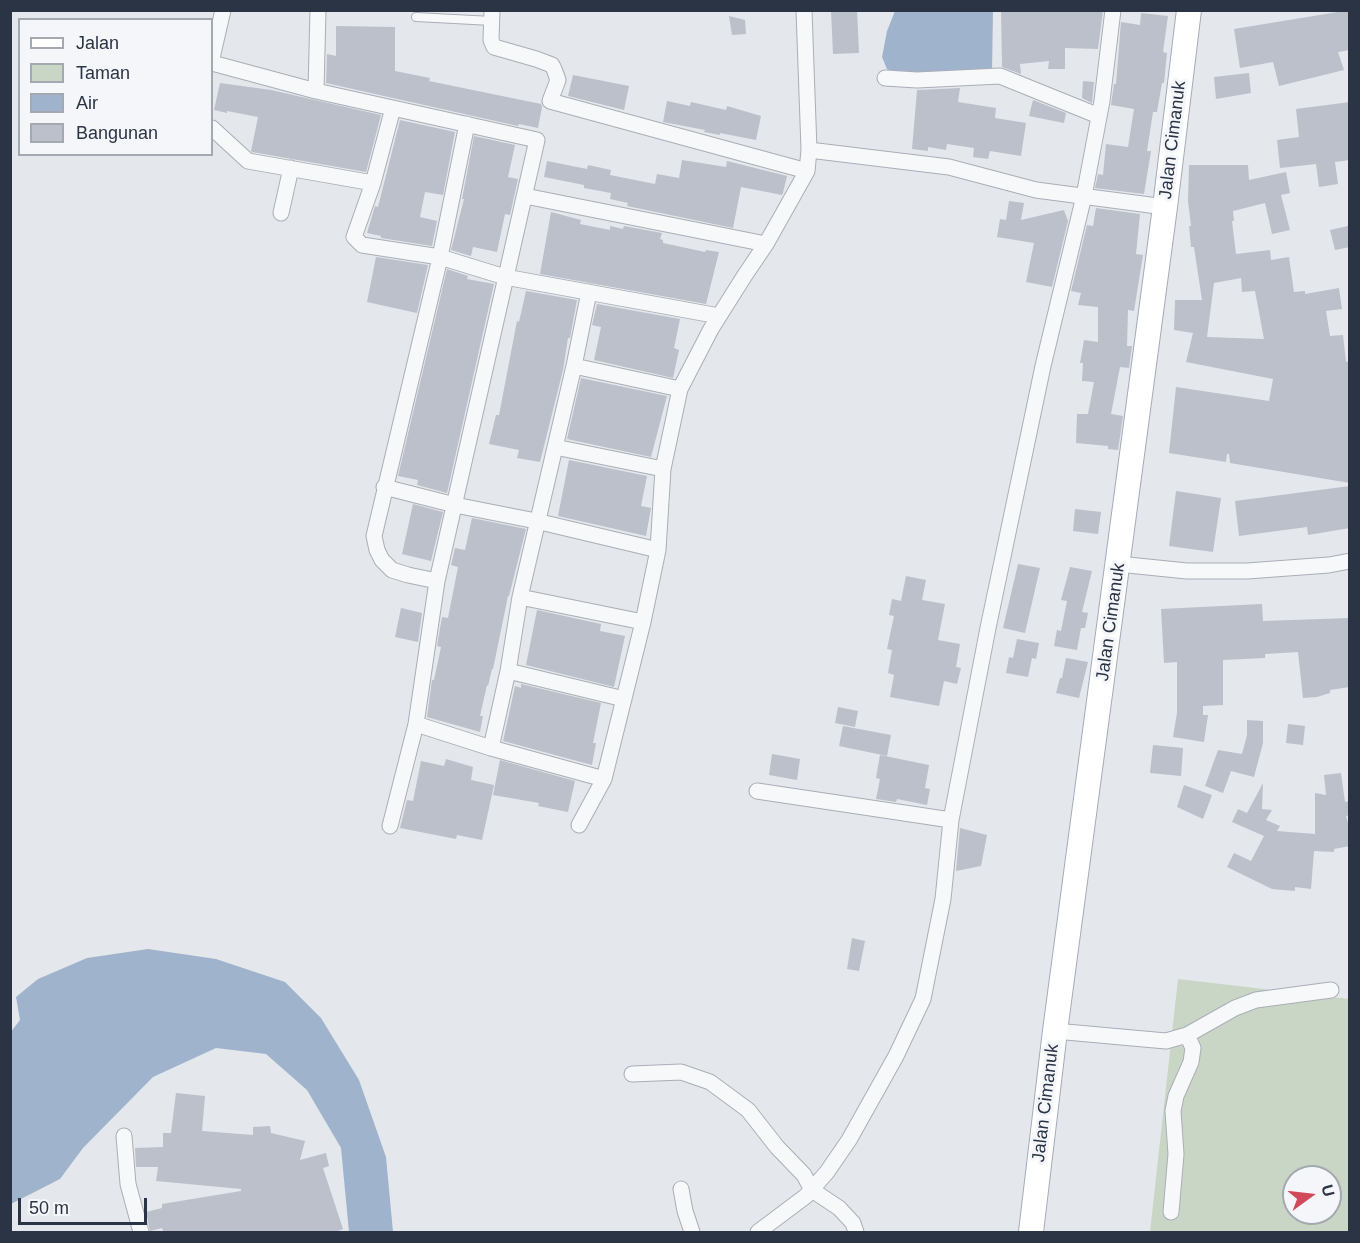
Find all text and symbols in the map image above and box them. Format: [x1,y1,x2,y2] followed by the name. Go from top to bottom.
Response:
[18,18,213,156] legend
[76,33,119,53] text: Jalan
[76,63,130,83] text: Taman
[1155,80,1191,200] street label: Jalan Cimanuk
[76,93,98,113] text: Air
[76,123,158,143] text: Bangunan
[1092,562,1130,682] street label: Jalan Cimanuk
[1028,1043,1064,1163] street label: Jalan Cimanuk
[1282,1165,1342,1225] north arrow
[1318,1183,1338,1199] text: U
[21,1186,150,1224] scale bar
[29,1198,69,1218] text: 50 m

